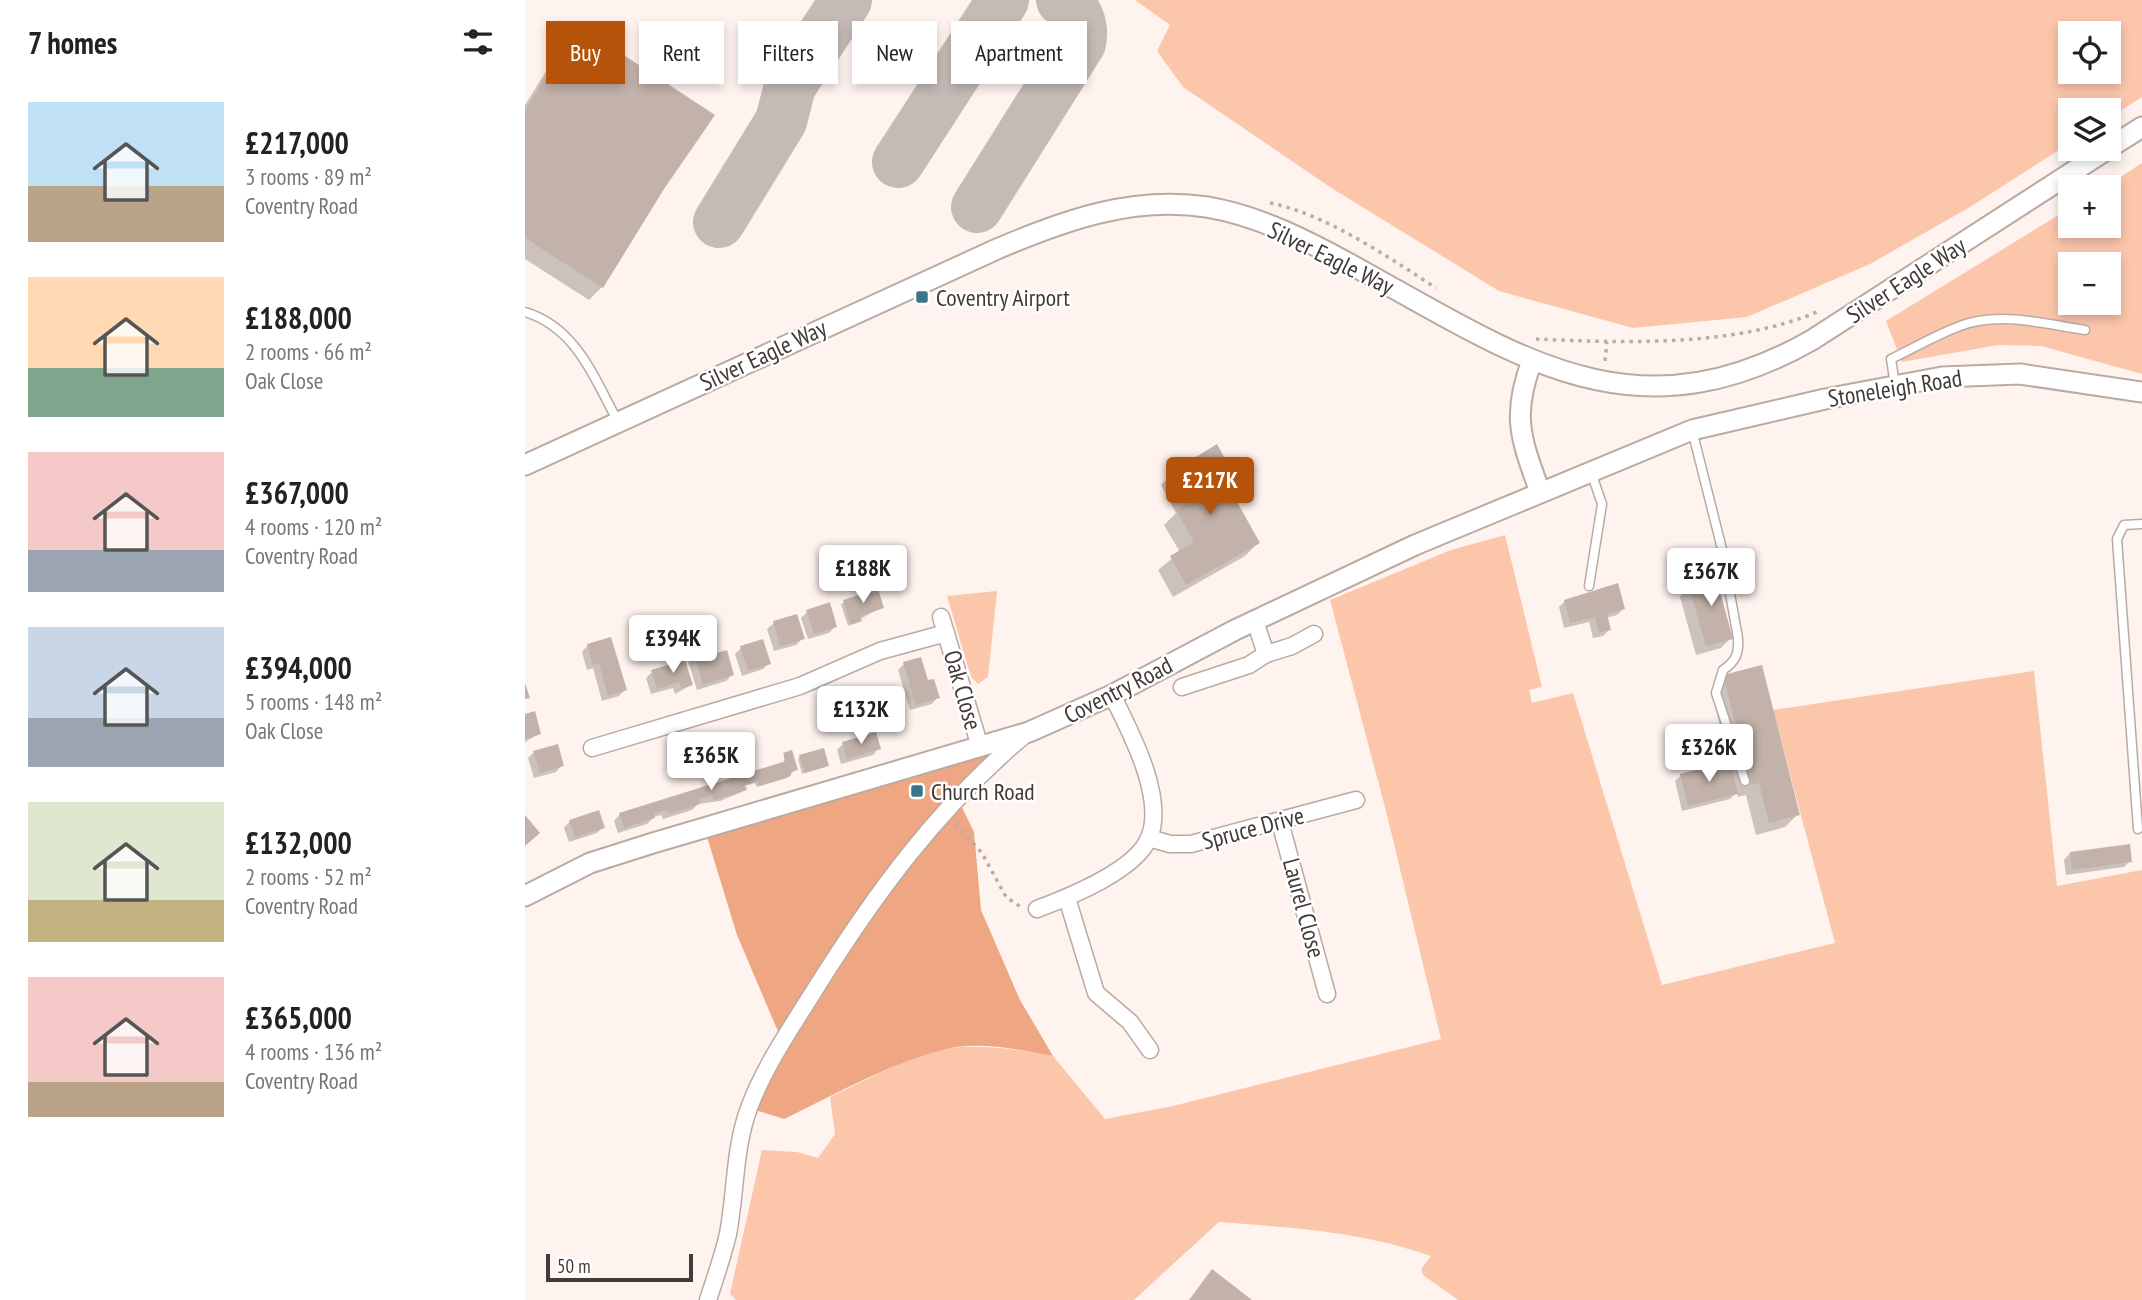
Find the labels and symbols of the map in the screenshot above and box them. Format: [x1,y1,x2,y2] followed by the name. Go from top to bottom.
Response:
[1263,214,1399,302] street label: Silver Eagle Way
[1840,230,1972,330] street label: Silver Eagle Way
[936,282,1070,313] place label: Coventry Airport
[914,289,930,305] marker: Coventry Airport
[695,312,831,398] street label: Silver Eagle Way
[1826,362,1964,414] street label: Stoneleigh Road
[1161,458,1259,517] pin: £217K
[814,546,912,605] pin: £188K
[1662,548,1760,608] pin: £367K
[624,616,722,675] pin: £394K
[937,647,989,733] street label: Oak Close
[1059,649,1177,731] street label: Coventry Road
[812,686,910,746] pin: £132K
[1660,724,1758,784] pin: £326K
[662,732,760,792] pin: £365K
[931,776,1035,807] place label: Church Road
[909,783,925,799] marker: Church Road
[1199,800,1307,856] street label: Spruce Drive
[1276,855,1332,961] street label: Laurel Close
[546,1251,693,1283] scale bar

